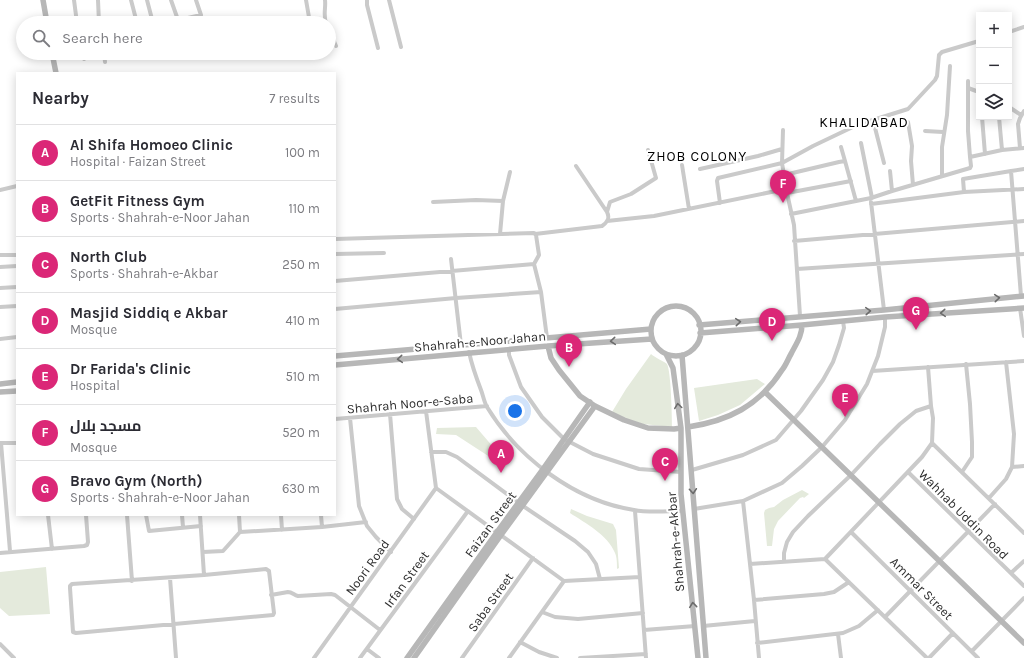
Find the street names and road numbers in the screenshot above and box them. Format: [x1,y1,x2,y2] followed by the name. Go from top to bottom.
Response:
[414,328,547,355] street label: Shahrah-e-Noor Jahan
[346,390,474,416] street label: Shahrah Noor-e-Saba
[916,466,1012,562] street label: Wahhab Uddin Road
[462,488,519,560] street label: Faizan Street
[664,491,687,593] street label: Shahrah-e-Akbar
[342,537,392,598] street label: Noori Road
[381,548,432,611] street label: Irfan Street
[887,554,956,623] street label: Ammar Street
[465,570,516,635] street label: Saba Street

